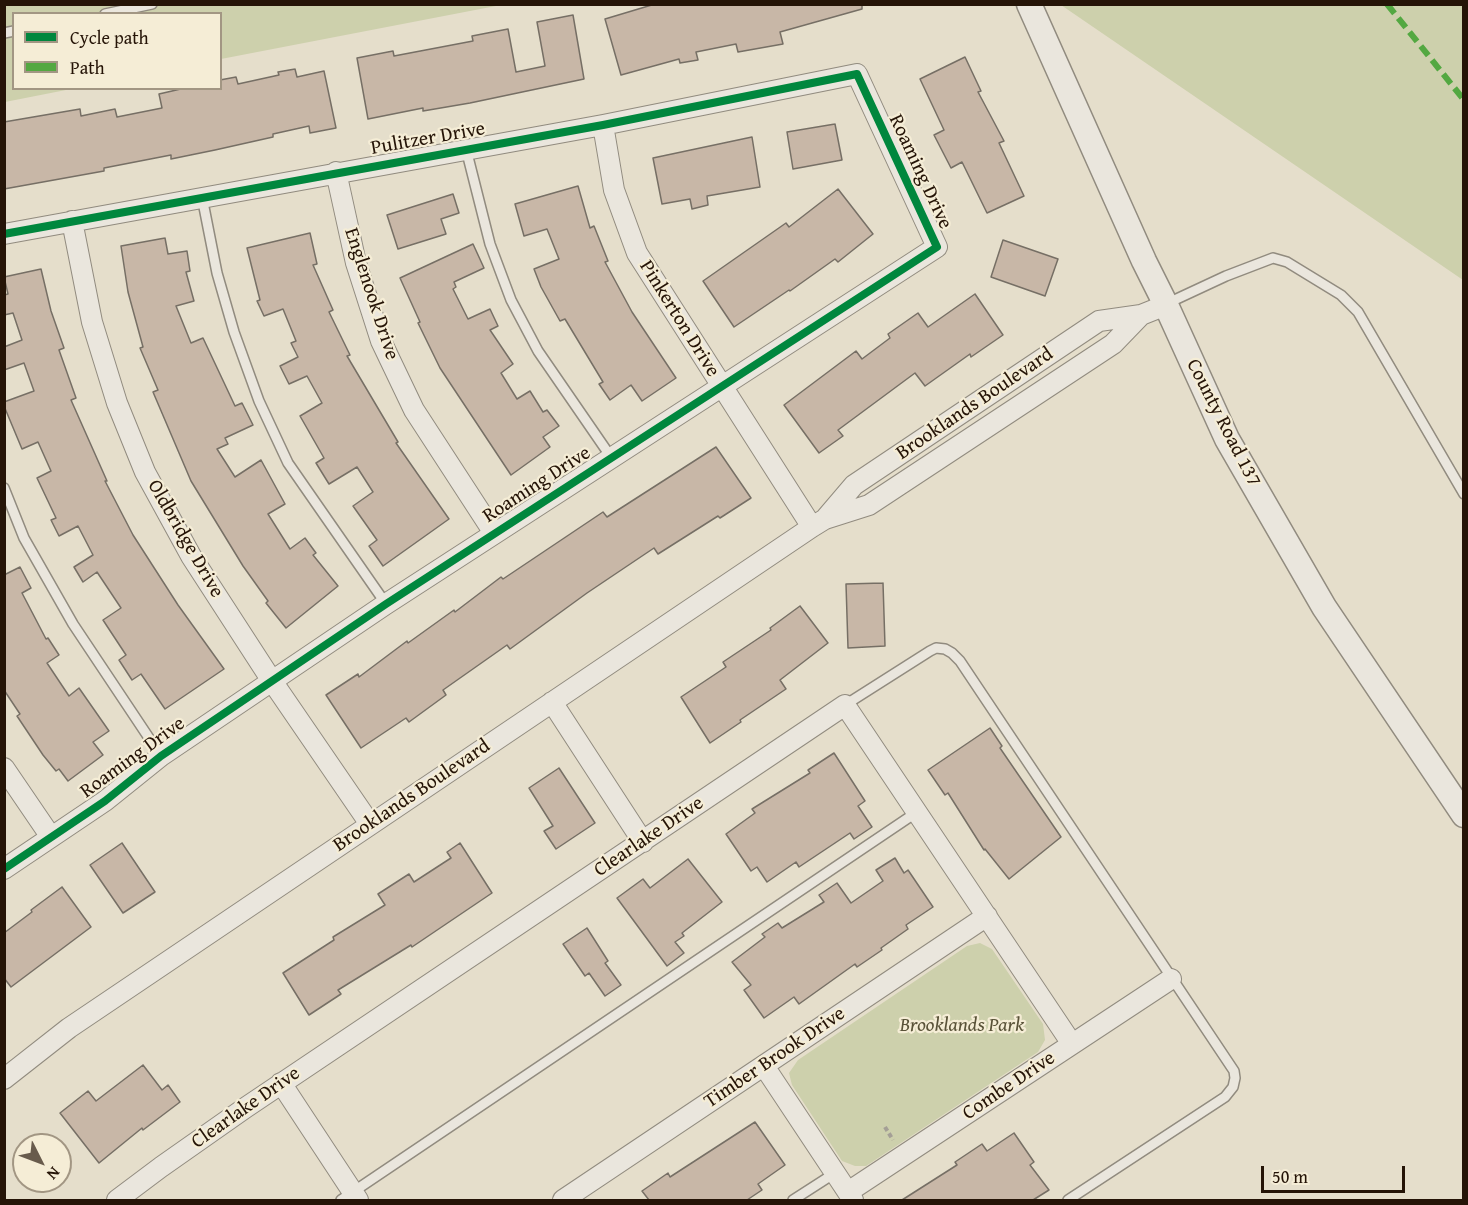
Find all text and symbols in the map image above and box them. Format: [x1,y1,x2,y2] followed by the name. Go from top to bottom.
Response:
[12,12,222,90] legend
[70,24,149,51] text: Cycle path
[70,54,105,81] text: Path
[883,111,957,233] street label: Roaming Drive
[369,117,487,161] street label: Pulitzer Drive
[338,225,404,363] street label: Englenook Drive
[634,256,724,382] street label: Pinkerton Drive
[892,343,1058,465] street label: Brooklands Boulevard
[1181,355,1265,491] street label: County Road 137
[479,441,595,529] street label: Roaming Drive
[142,476,228,602] street label: Oldbridge Drive
[76,712,190,804] street label: Roaming Drive
[329,735,495,857] street label: Brooklands Boulevard
[590,792,708,882] street label: Clearlake Drive
[700,1002,850,1114] street label: Timber Brook Drive
[900,1014,1024,1038] park label: Brooklands Park
[958,1046,1060,1126] street label: Combe Drive
[187,1062,305,1154] street label: Clearlake Drive
[12,1133,72,1193] north arrow
[1264,1154,1408,1192] scale bar
[41,1162,66,1186] text: N
[1272,1163,1308,1190] text: 50 m

